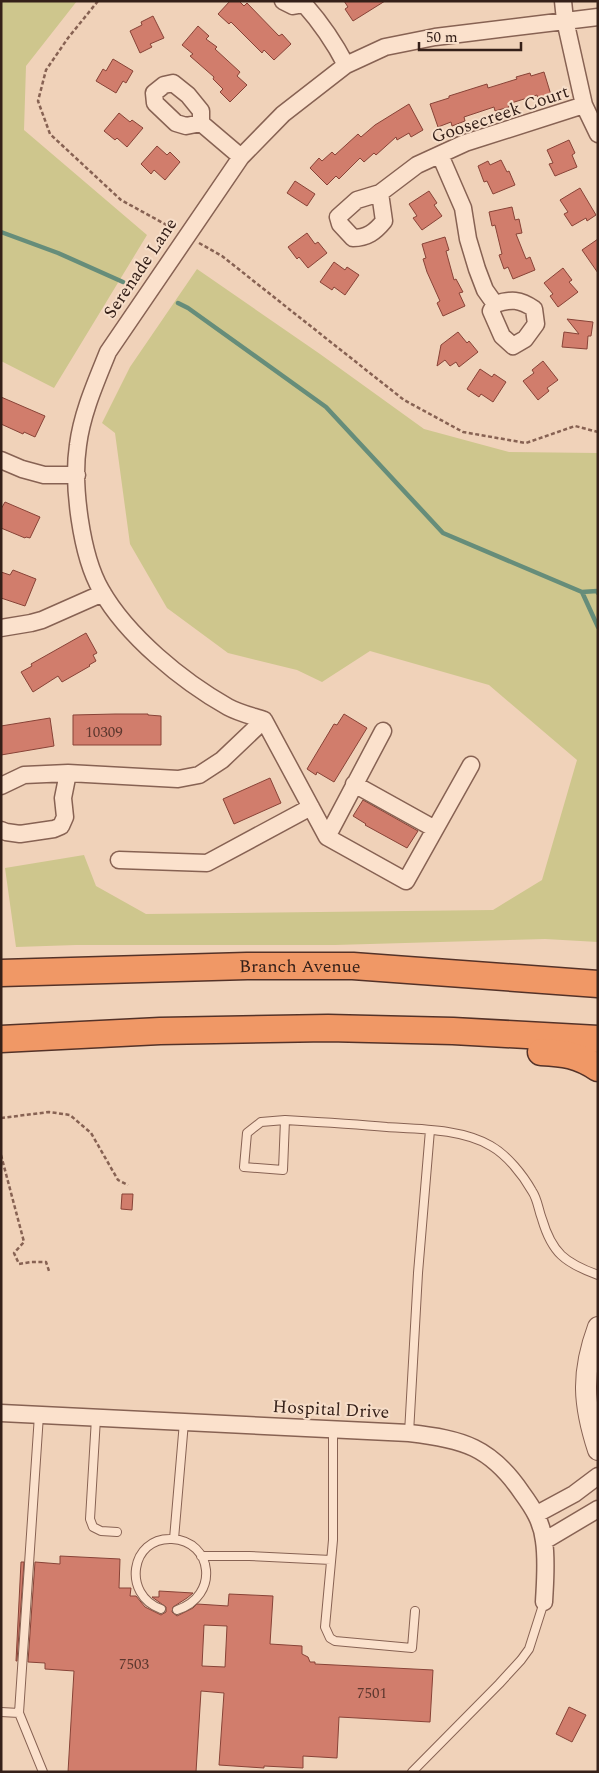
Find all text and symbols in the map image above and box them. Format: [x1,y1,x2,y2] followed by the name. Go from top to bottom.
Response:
[419,20,522,52] scale bar
[426,26,458,49] text: 50 m
[428,78,573,151] street label: Goosecreek Court
[97,213,184,324] street label: Serenade Lane
[85,721,123,744] house number: 10309
[239,953,362,981] street label: Branch Avenue
[272,1393,390,1426] street label: Hospital Drive
[119,1653,149,1676] house number: 7503
[357,1682,387,1705] house number: 7501

